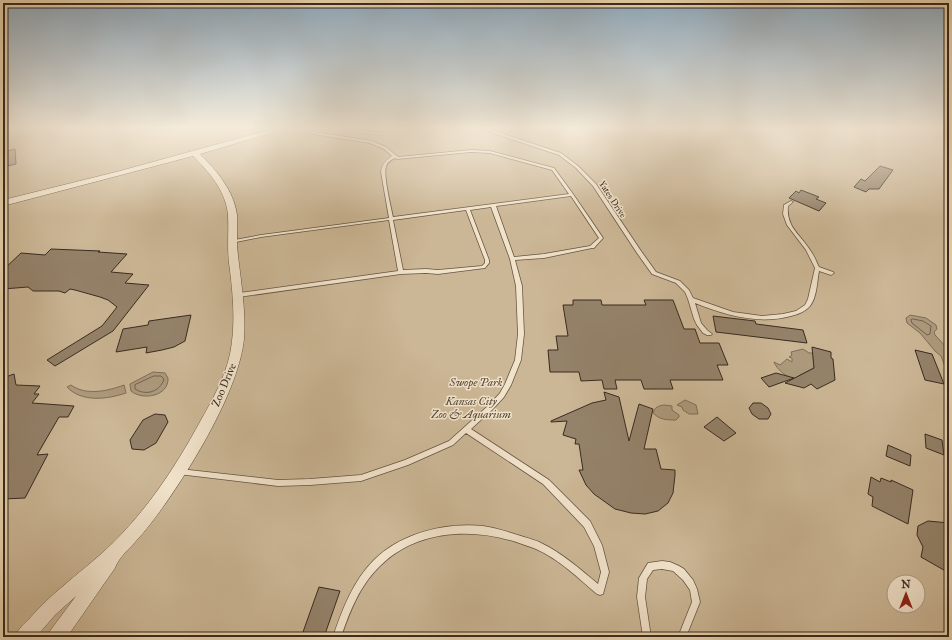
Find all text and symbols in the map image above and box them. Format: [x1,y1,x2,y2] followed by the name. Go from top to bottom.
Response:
[597,178,629,220] street label: Yates Drive
[209,361,239,409] street label: Zoo Drive
[449,376,503,390] park label: Swope Park
[430,395,511,421] park label: Kansas City Zoo & Aquarium
[886,574,926,614] north arrow
[901,578,911,591] text: N

